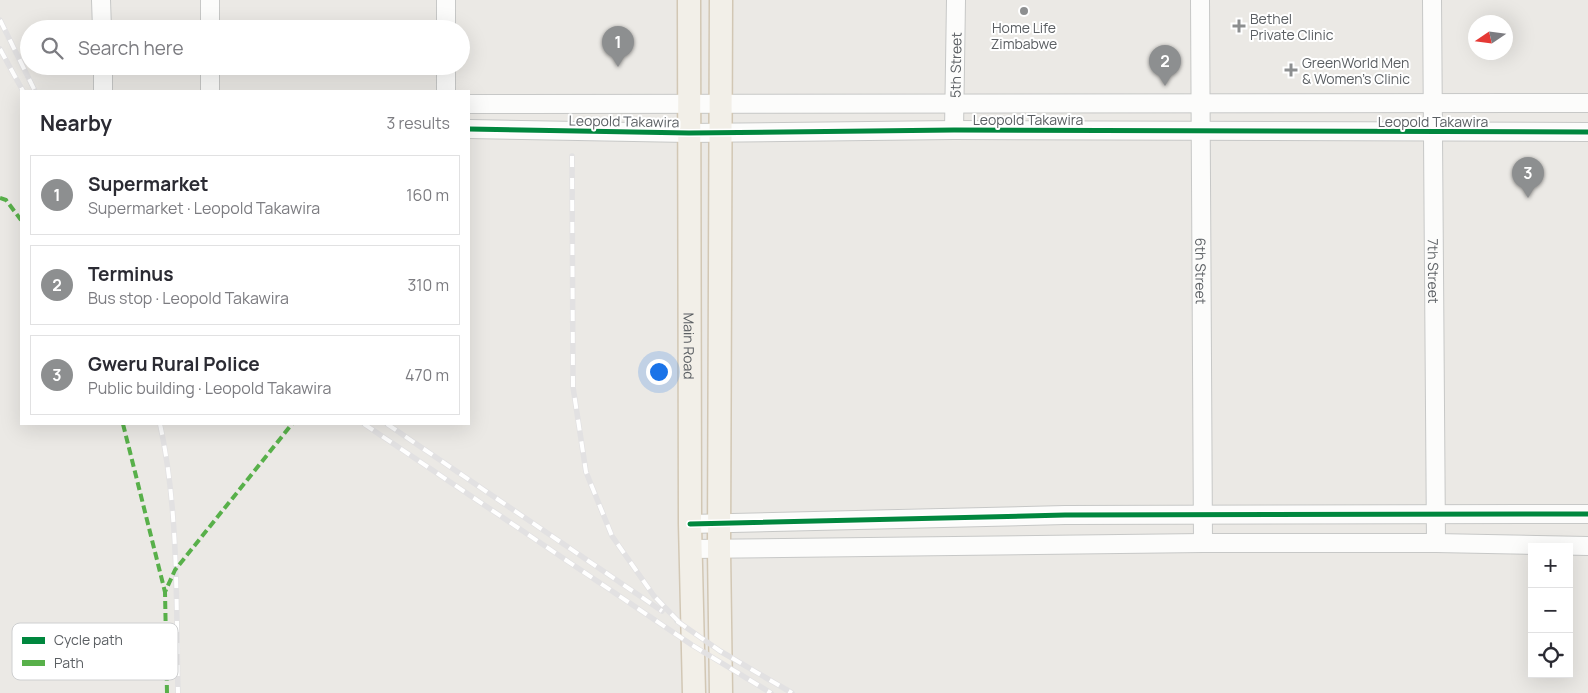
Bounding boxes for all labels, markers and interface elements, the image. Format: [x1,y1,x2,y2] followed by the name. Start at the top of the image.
[1018,5,1030,17] marker: Home Life Zimbabwe
[1250,9,1334,44] place label: Bethel Private Clinic
[1468,15,1513,60] north arrow
[991,18,1057,53] place label: Home Life Zimbabwe
[1232,19,1246,33] marker: Bethel Private Clinic
[20,20,470,75] search box
[602,26,634,67] pin: 1
[945,31,965,98] street label: 5th Street
[38,34,66,62] icon: search
[78,35,184,61] text: Search here
[1149,45,1181,86] pin: 2
[1302,53,1410,88] place label: GreenWorld Men & Women’s Clinic
[1284,63,1298,77] marker: GreenWorld Men & Women’s Clinic
[40,109,112,137] text: Nearby
[973,110,1083,129] street label: Leopold Takawira
[568,111,680,131] street label: Leopold Takawira
[387,112,450,134] text: 3 results
[1378,112,1488,131] street label: Leopold Takawira
[1512,157,1544,198] pin: 3
[88,171,208,197] text: Supermarket
[53,184,61,206] text: 1
[406,184,449,206] text: 160 m
[88,197,320,219] text: Supermarket · Leopold Takawira
[1192,238,1211,305] street label: 6th Street
[1424,238,1444,304] street label: 7th Street
[88,261,174,287] text: Terminus
[52,274,62,296] text: 2
[407,274,449,296] text: 310 m
[88,287,289,309] text: Bus stop · Leopold Takawira
[680,312,699,380] street label: Main Road
[88,351,260,377] text: Gweru Rural Police
[646,359,672,385] your location
[52,364,62,386] text: 3
[405,364,449,386] text: 470 m
[88,377,331,399] text: Public building · Leopold Takawira
[1528,543,1573,678] map controls
[1528,543,1573,588] button: +
[1528,588,1573,633] button: −
[12,623,178,680] legend
[54,630,123,649] text: Cycle path
[1528,633,1573,678] button: locate
[54,653,84,672] text: Path

